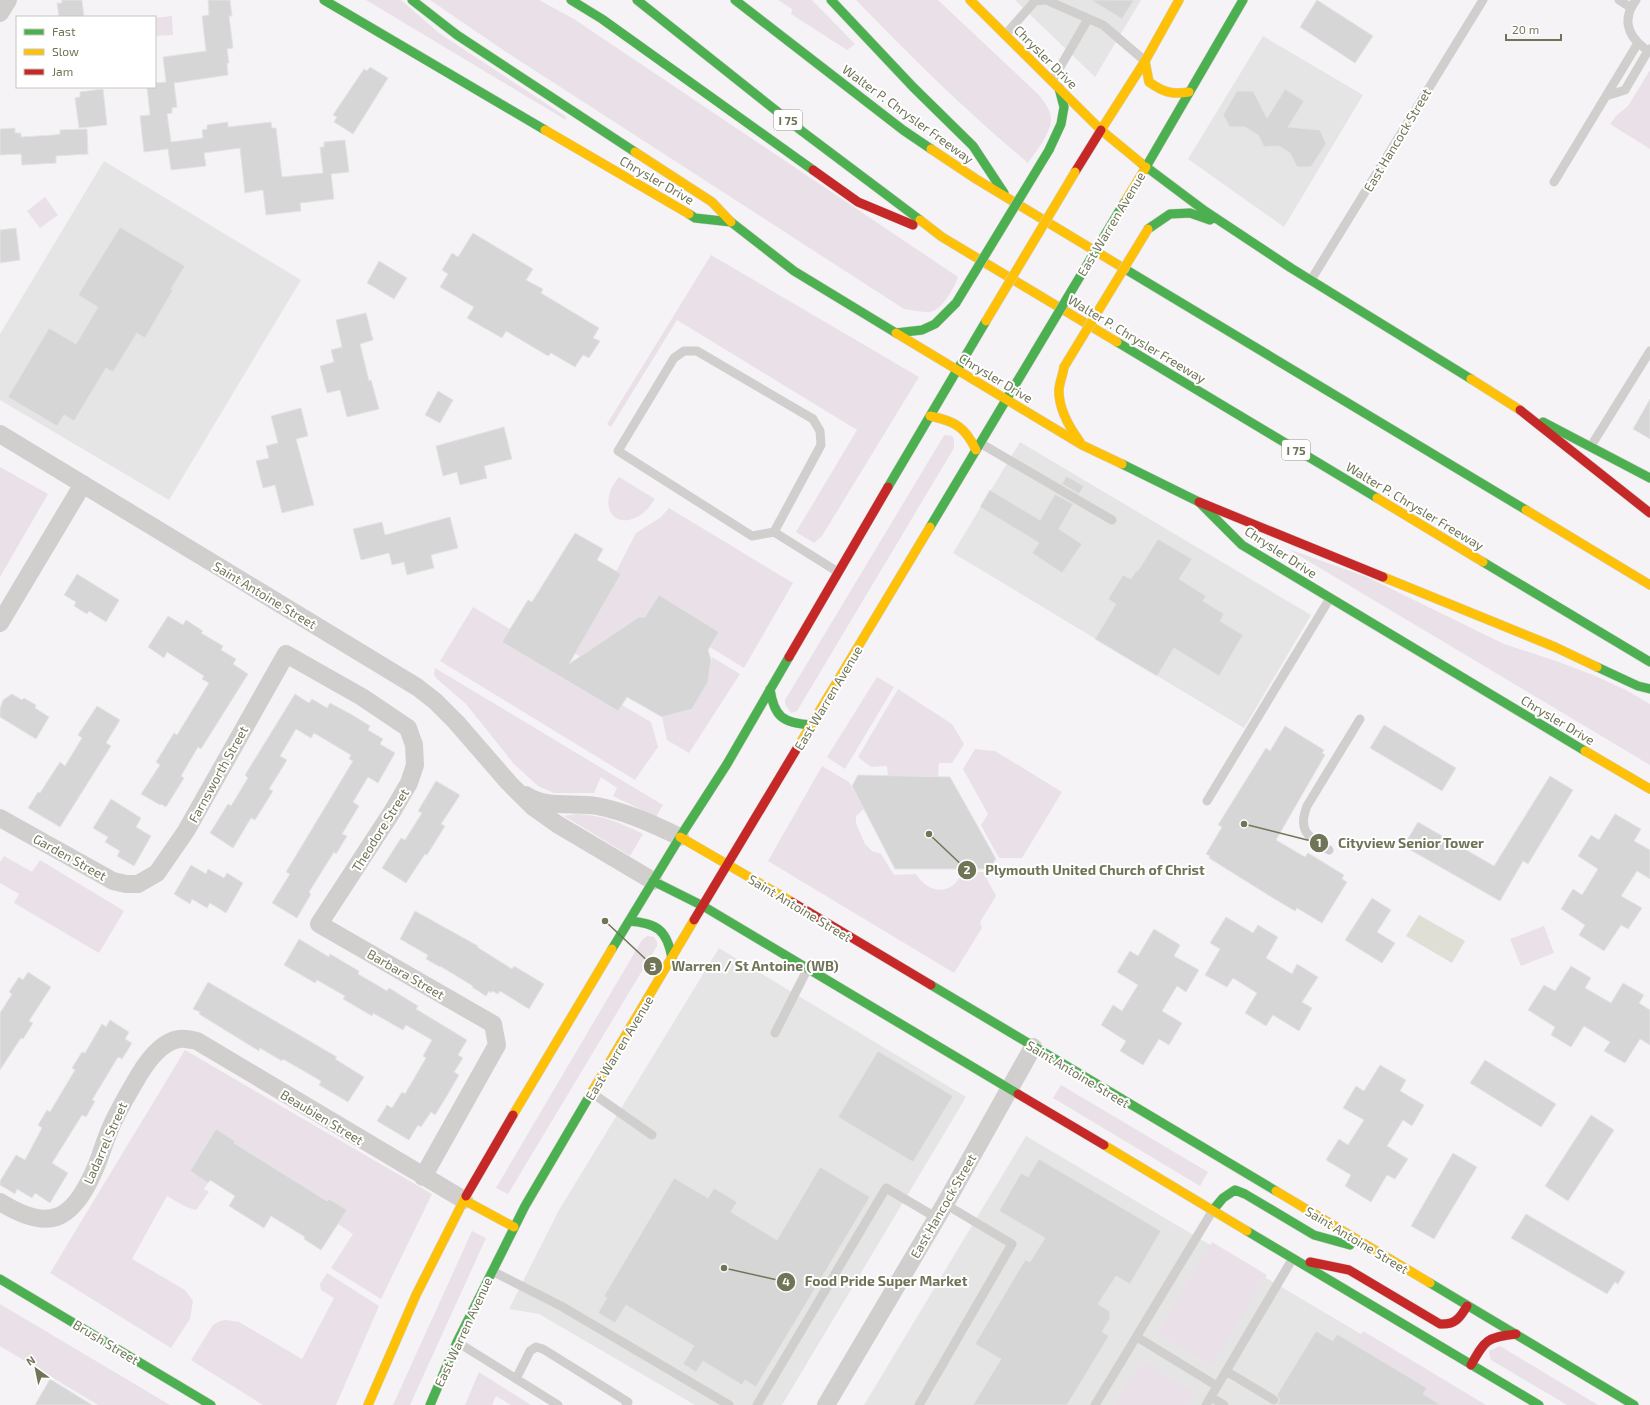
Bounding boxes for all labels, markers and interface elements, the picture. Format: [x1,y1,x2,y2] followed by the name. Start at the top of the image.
[16,16,156,88] legend
[1506,16,1561,42] scale bar
[1011,22,1081,92] street label: Chrysler Drive
[1512,22,1539,36] text: 20 m
[52,24,76,38] text: Fast
[52,44,79,58] text: Slow
[839,61,977,167] street label: Walter P. Chrysler Freeway
[52,64,73,78] text: Jam
[1360,85,1434,195] street label: East Hancock Street
[774,110,802,130] road number: I 75
[617,152,697,208] street label: Chrysler Drive
[1074,169,1148,279] street label: East Warren Avenue
[1065,291,1209,387] street label: Walter P. Chrysler Freeway
[956,350,1036,406] street label: Chrysler Drive
[1282,440,1310,460] road number: I 75
[1343,458,1487,554] street label: Walter P. Chrysler Freeway
[1242,523,1320,581] street label: Chrysler Drive
[211,558,320,632] street label: Saint Antoine Street
[791,643,865,753] street label: East Warren Avenue
[1518,692,1598,748] street label: Chrysler Drive
[185,723,251,825] street label: Farnsworth Street
[348,785,412,875] street label: Theodore Street
[31,830,110,884] street label: Garden Street
[1309,830,1492,856] callout: Cityview Senior Tower
[1338,834,1484,851] text: Cityview Senior Tower
[1316,835,1322,849] text: 1
[957,857,1213,883] callout: Plymouth United Church of Christ
[985,861,1205,878] text: Plymouth United Church of Christ
[964,862,971,876] text: 2
[746,871,855,945] street label: Saint Antoine Street
[365,945,447,1003] street label: Barbara Street
[643,953,847,979] callout: Warren / St Antoine (WB)
[671,957,839,974] text: Warren / St Antoine (WB)
[650,959,657,973] text: 3
[582,993,656,1103] street label: East Warren Avenue
[1024,1037,1133,1111] street label: Saint Antoine Street
[278,1086,366,1148] street label: Beaubien Street
[80,1099,130,1187] street label: Ladarrel Street
[907,1151,979,1261] street label: East Hancock Street
[1303,1203,1412,1277] street label: Saint Antoine Street
[776,1269,975,1295] callout: Food Pride Super Market
[805,1272,968,1289] text: Food Pride Super Market
[782,1274,790,1288] text: 4
[431,1275,495,1389] street label: East Warren Avenue
[70,1316,142,1368] street label: Brush Street
[16,1349,56,1389] north arrow
[23,1353,37,1368] text: N

